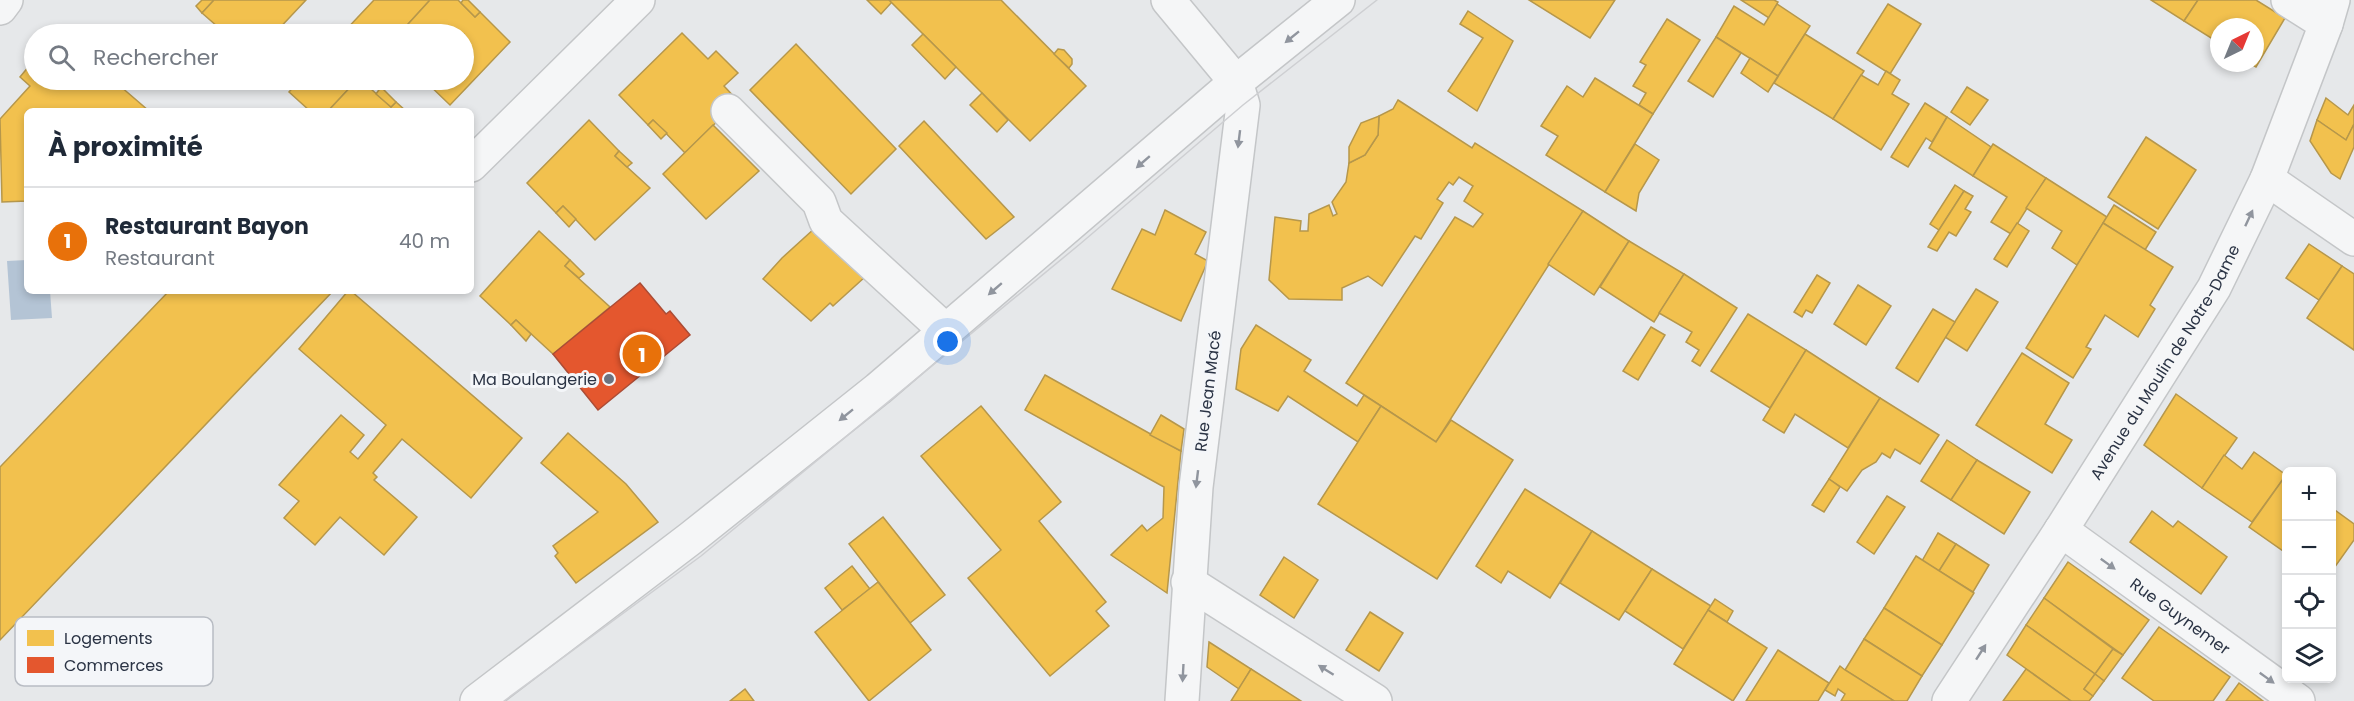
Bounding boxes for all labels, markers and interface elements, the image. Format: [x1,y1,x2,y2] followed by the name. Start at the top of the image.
[2210,18,2264,72] north arrow
[24,24,474,90] search box
[1285,30,1300,43] one-way arrow
[45,41,78,74] icon: search
[93,42,219,73] text: Rechercher
[48,129,203,165] text: À proximité
[1234,130,1244,149] one-way arrow
[1136,155,1151,168] one-way arrow
[2244,210,2253,227] one-way arrow
[105,211,309,242] text: Restaurant Bayon
[64,227,71,255] text: 1
[399,227,450,255] text: 40 m
[2084,240,2245,484] street label: Avenue du Moulin de Notre-Dame
[105,244,215,272] text: Restaurant
[988,282,1003,295] one-way arrow
[933,327,962,356] your location
[1189,329,1227,453] street label: Rue Jean Macé
[622,332,662,376] pin: 1
[472,368,597,391] place label: Ma Boulangerie
[602,372,616,386] marker: Ma Boulangerie
[838,408,854,421] one-way arrow
[2282,467,2336,683] map controls
[2282,467,2336,521] button: +
[1192,469,1202,488] one-way arrow
[2282,521,2336,575] button: −
[2100,558,2116,570] one-way arrow
[2125,572,2235,660] street label: Rue Guynemer
[2282,575,2336,629] button: locate
[15,617,213,686] legend
[64,627,153,650] text: Logements
[2282,629,2336,683] button: layers
[1976,644,1987,660] one-way arrow
[64,654,163,677] text: Commerces
[1178,664,1188,683] one-way arrow
[1318,664,1334,675] one-way arrow
[2258,672,2274,684] one-way arrow

